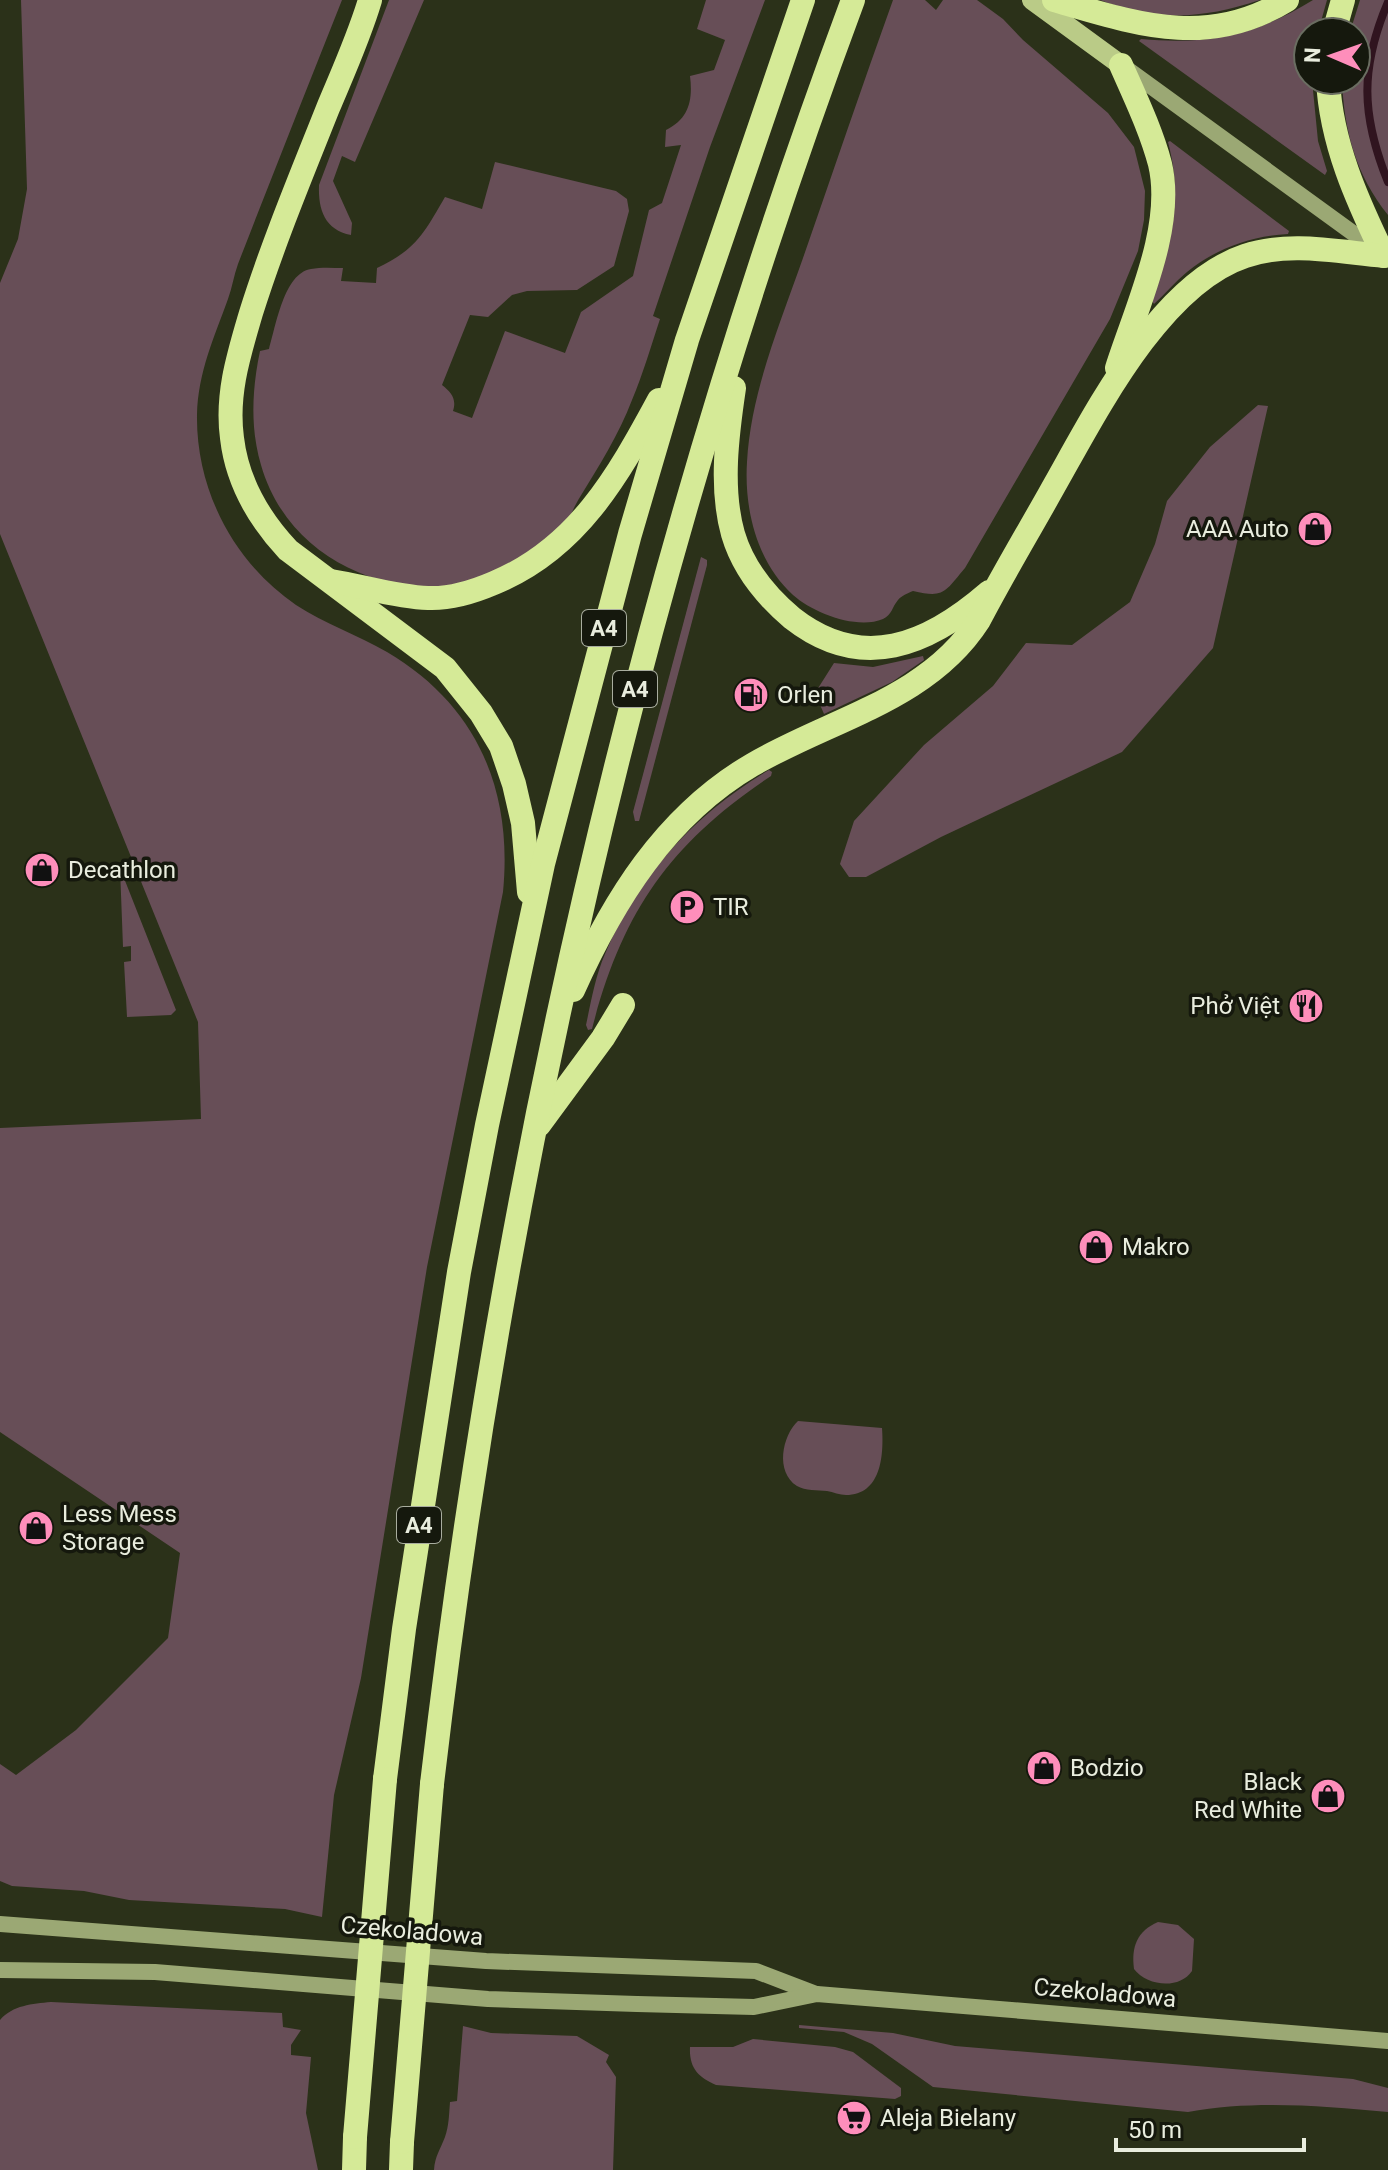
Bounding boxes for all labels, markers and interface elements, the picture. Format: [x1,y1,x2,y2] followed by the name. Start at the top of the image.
[1292,16,1372,96] north arrow
[1300,47,1325,64] text: N
[1296,510,1334,548] shop icon: AAA Auto
[1186,515,1289,543] place label: AAA Auto
[582,610,626,646] road number: А4
[613,671,657,707] road number: A4
[732,676,770,714] fuel station icon: Orlen
[777,681,833,709] place label: Orlen
[23,851,61,889] shop icon: Decathlon
[68,856,176,884] place label: Decathlon
[668,888,706,926] parking icon: TIR
[713,893,749,921] place label: TIR
[1287,987,1325,1025] restaurant icon: Phở Việt
[1190,992,1280,1020] place label: Phở Việt
[1077,1228,1115,1266] shop icon: Makro
[1122,1233,1190,1261] place label: Makro
[62,1500,177,1556] place label: Less Mess Storage
[397,1507,441,1543] road number: A4
[17,1509,55,1547] shop icon: Less Mess Storage
[1025,1749,1063,1787] shop icon: Bodzio
[1070,1754,1144,1782] place label: Bodzio
[1194,1768,1303,1824] place label: Black Red White
[1309,1777,1347,1815] shop icon: Black Red White
[339,1911,485,1951] street label: Czekoladowa
[1032,1973,1178,2013] street label: Czekoladowa
[835,2099,873,2137] supermarket icon: Aleja Bielany
[1116,2102,1304,2152] scale bar
[880,2104,1017,2132] place label: Aleja Bielany
[1128,2116,1182,2144] text: 50 m

